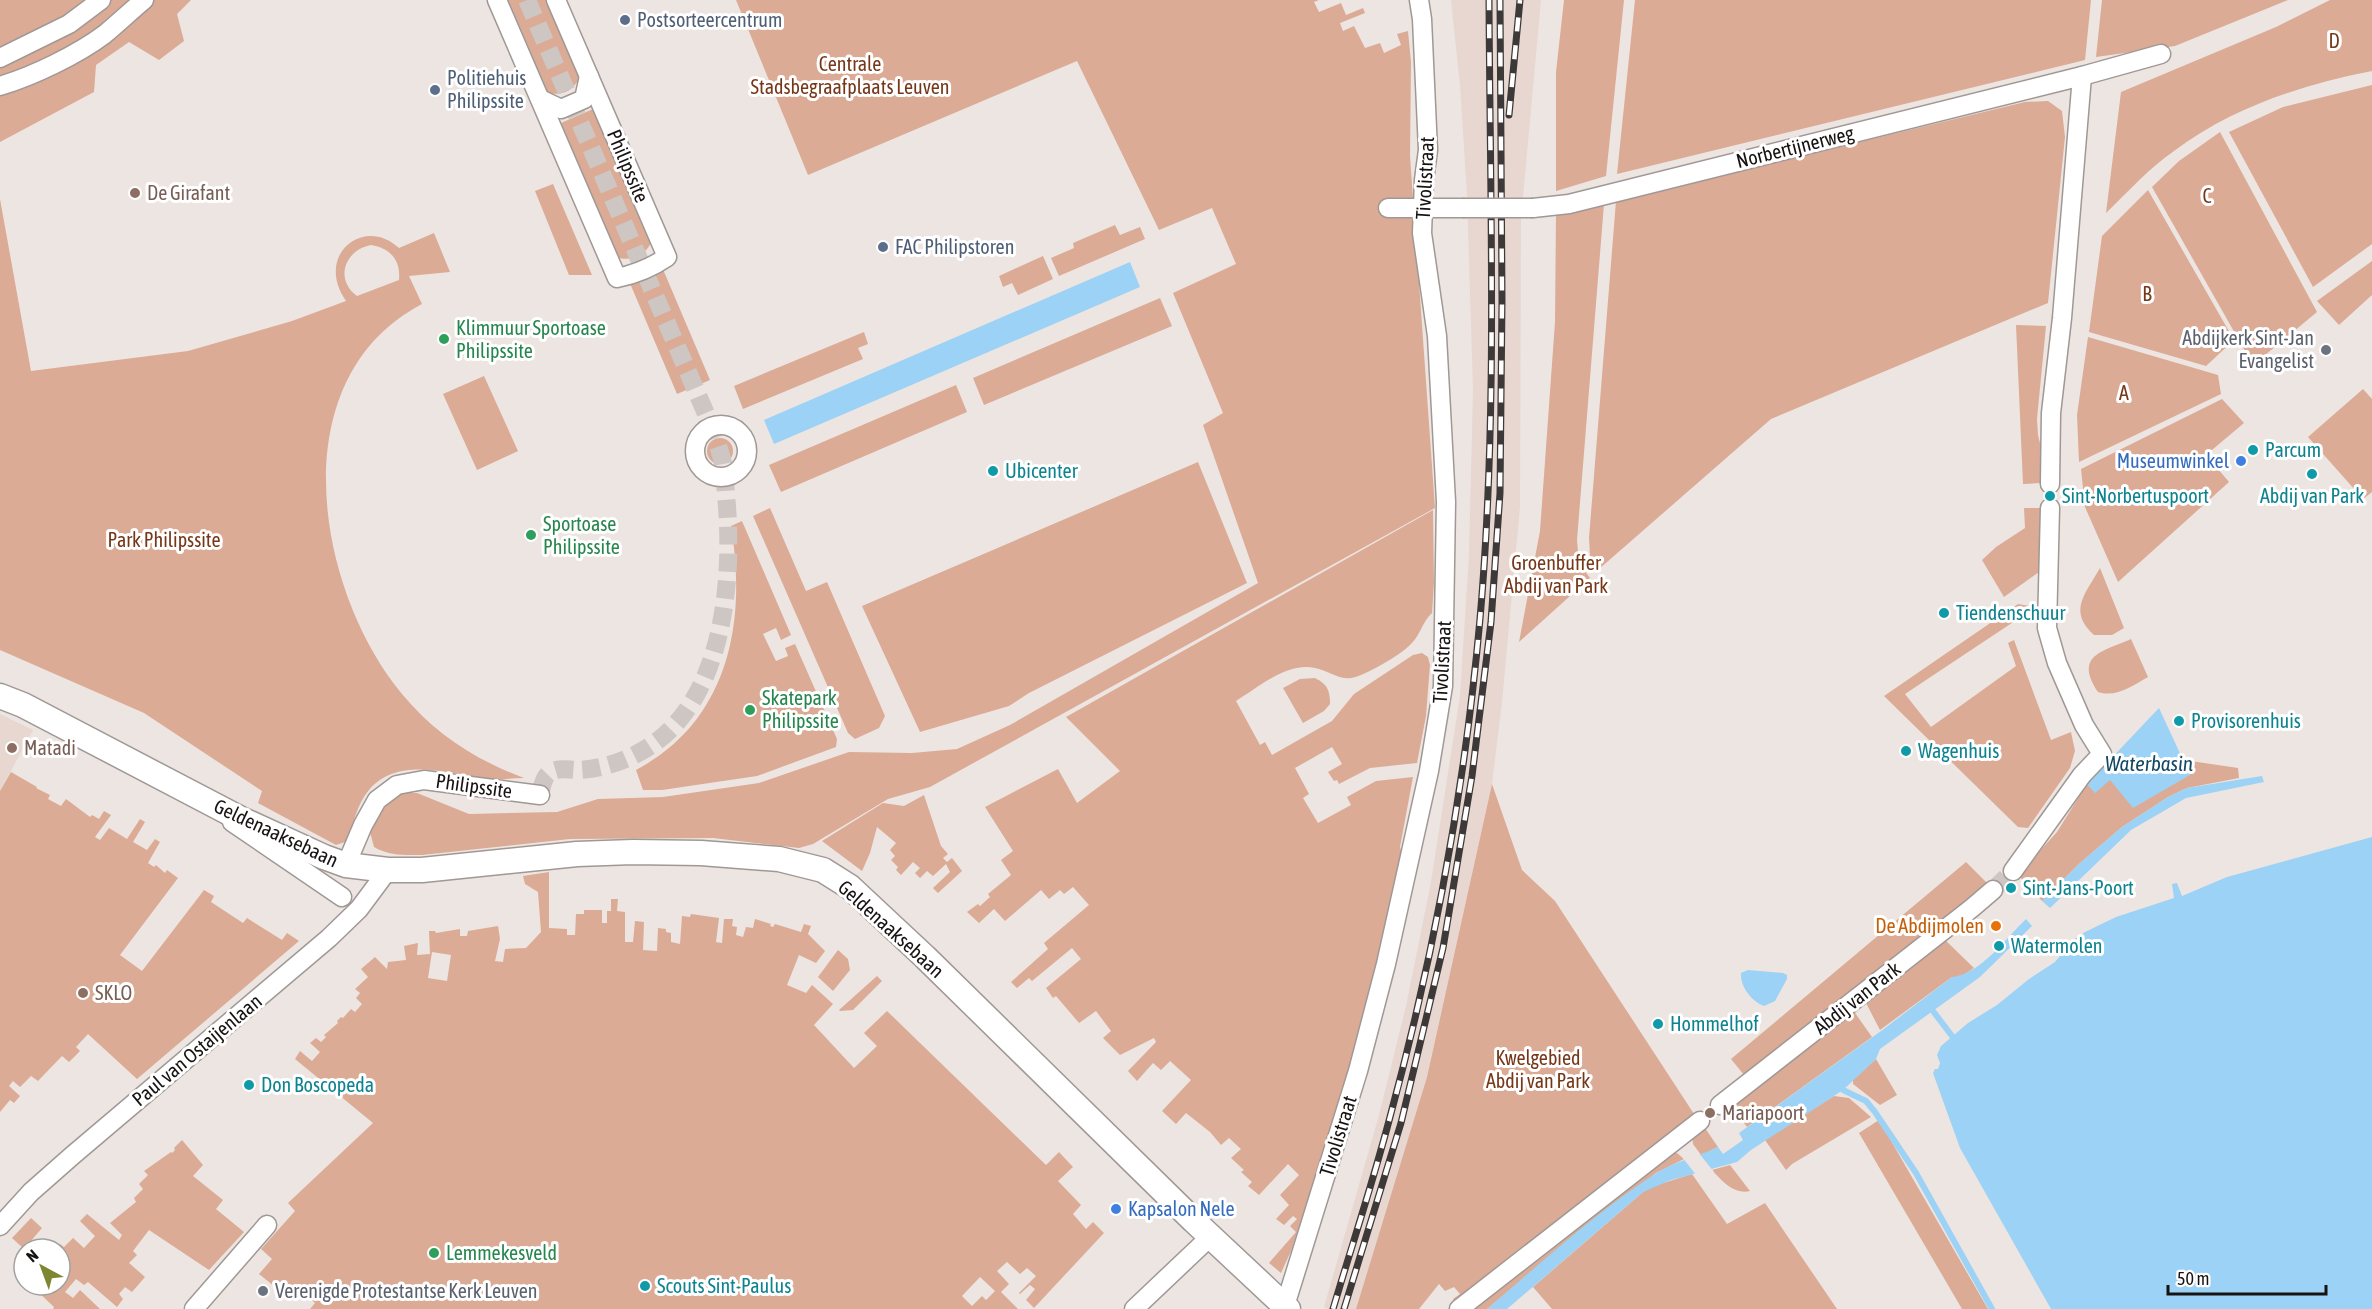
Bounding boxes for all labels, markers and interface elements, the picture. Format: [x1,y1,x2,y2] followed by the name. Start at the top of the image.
[637,8,782,31] place label: Postsorteercentrum
[618,13,632,27] marker: Postsorteercentrum
[2328,29,2340,52] park label: D
[750,52,950,98] park label: Centrale Stadsbegraafplaats Leuven
[447,66,526,112] place label: Politiehuis Philipssite
[428,83,442,97] marker: Politiehuis Philipssite
[1734,121,1856,172] street label: Norbertijnerweg
[603,126,654,206] street label: Philipssite
[1411,136,1438,220] street label: Tivolistraat
[147,181,231,204] place label: De Girafant
[2203,184,2212,207] park label: C
[128,186,142,200] marker: De Girafant
[895,235,1014,258] place label: FAC Philipstoren
[876,240,890,254] marker: FAC Philipstoren
[2142,282,2152,305] park label: B
[456,316,606,362] place label: Klimmuur Sportoase Philipssite
[2182,326,2314,372] place label: Abdijkerk Sint-Jan Evangelist
[437,332,451,346] marker: Klimmuur Sportoase Philipssite
[2319,343,2333,357] marker: Abdijkerk Sint-Jan Evangelist
[2119,381,2129,404] park label: A
[2265,438,2321,461] place label: Parcum
[2246,443,2260,457] marker: Parcum
[2117,449,2230,472] place label: Museumwinkel
[2234,454,2248,468] marker: Museumwinkel
[1005,459,1079,482] place label: Ubicenter
[986,464,1000,478] marker: Ubicenter
[2305,467,2319,481] marker: Abdij van Park
[2062,484,2209,507] place label: Sint-Norbertuspoort
[2260,484,2364,507] place label: Abdij van Park
[2043,489,2057,503] marker: Sint-Norbertuspoort
[543,512,620,558] place label: Sportoase Philipssite
[108,528,220,551] park label: Park Philipssite
[524,528,538,542] marker: Sportoase Philipssite
[1504,551,1608,597] park label: Groenbuffer Abdij van Park
[1956,601,2067,624] place label: Tiendenschuur
[1937,606,1951,620] marker: Tiendenschuur
[1428,620,1455,704] street label: Tivolistraat
[762,686,839,732] place label: Skatepark Philipssite
[743,703,757,717] marker: Skatepark Philipssite
[2191,709,2301,732] place label: Provisorenhuis
[2172,714,2186,728] marker: Provisorenhuis
[24,736,76,759] place label: Matadi
[1918,739,1999,762] place label: Wagenhuis
[5,741,19,755] marker: Matadi
[1899,744,1913,758] marker: Wagenhuis
[2105,751,2193,775] water label: Waterbasin
[434,769,514,802] street label: Philipssite
[210,794,342,871] street label: Geldenaaksebaan
[834,875,949,982] street label: Geldenaaksebaan
[2023,876,2134,899] place label: Sint-Jans-Poort
[2004,881,2018,895] marker: Sint-Jans-Poort
[1875,914,1984,937] place label: De Abdijmolen
[1989,919,2003,933] marker: De Abdijmolen
[2011,934,2102,957] place label: Watermolen
[1992,939,2006,953] marker: Watermolen
[1809,956,1905,1039] street label: Abdij van Park
[95,981,132,1004] place label: SKLO
[76,986,90,1000] marker: SKLO
[127,989,266,1110] street label: Paul van Ostaijenlaan
[1670,1012,1759,1035] place label: Hommelhof
[1651,1017,1665,1031] marker: Hommelhof
[1486,1046,1590,1092] park label: Kwelgebied Abdij van Park
[261,1073,374,1096] place label: Don Boscopeda
[242,1078,256,1092] marker: Don Boscopeda
[1314,1093,1361,1179] street label: Tivolistraat
[1722,1101,1804,1124] place label: Mariapoort
[1703,1106,1717,1120] marker: Mariapoort
[1128,1197,1235,1220] place label: Kapsalon Nele
[1109,1202,1123,1216] marker: Kapsalon Nele
[12,1237,72,1297] north arrow
[446,1241,557,1264] place label: Lemmekesveld
[23,1246,42,1266] text: N
[427,1246,441,1260] marker: Lemmekesveld
[2168,1258,2326,1296] scale bar
[2177,1268,2209,1289] text: 50 m
[657,1274,791,1297] place label: Scouts Sint-Paulus
[275,1279,537,1302] place label: Verenigde Protestantse Kerk Leuven
[638,1279,652,1293] marker: Scouts Sint-Paulus
[256,1284,270,1298] marker: Verenigde Protestantse Kerk Leuven

